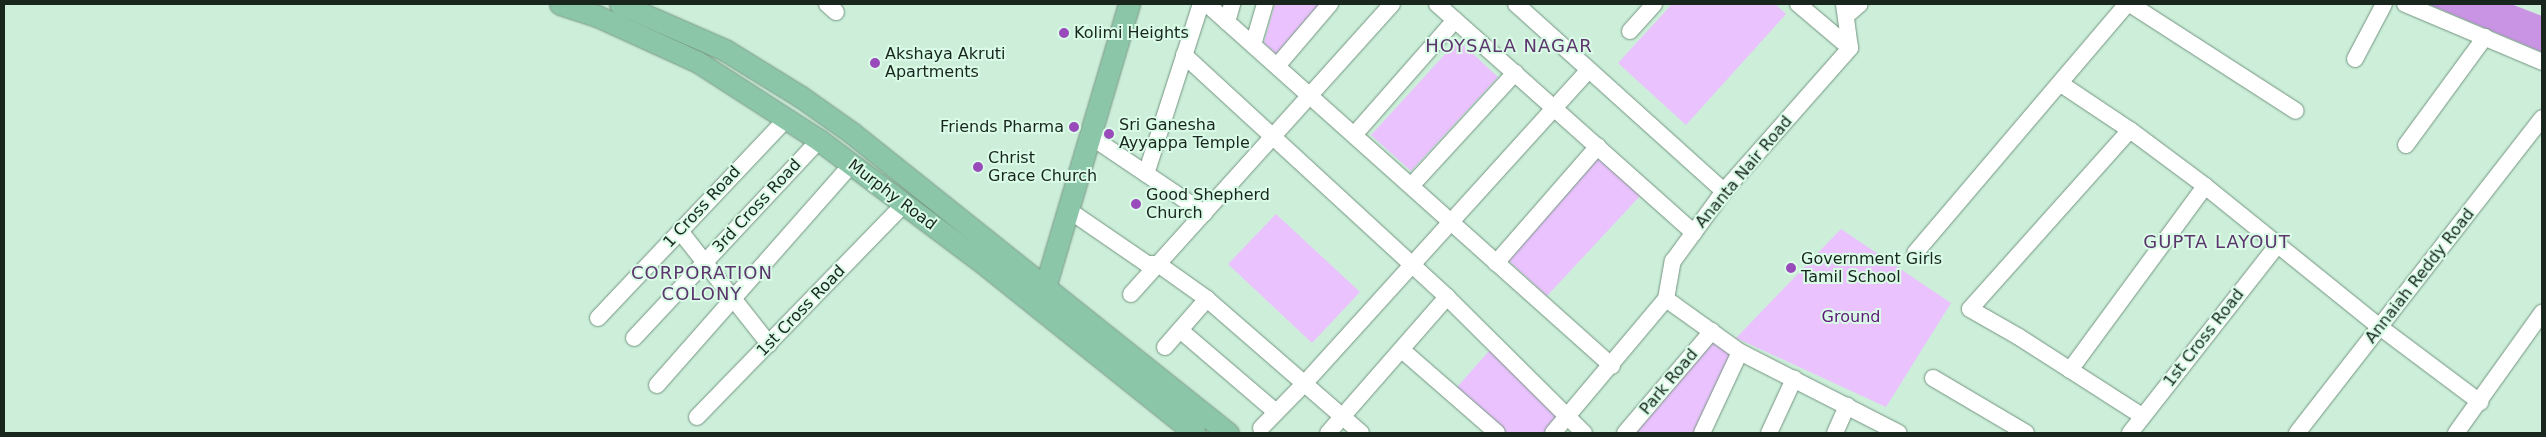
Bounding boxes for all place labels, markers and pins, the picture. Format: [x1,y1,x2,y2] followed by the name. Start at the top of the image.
[1074,23,1189,43] place label: Kolimi Heights
[1058,27,1070,39] marker: Kolimi Heights
[885,44,1006,82] place label: Akshaya Akruti Apartments
[869,57,881,69] marker: Akshaya Akruti Apartments
[1119,115,1250,153] place label: Sri Ganesha Ayyappa Temple
[940,117,1064,137] place label: Friends Pharma
[1068,121,1080,133] marker: Friends Pharma
[1103,128,1115,140] marker: Sri Ganesha Ayyappa Temple
[988,148,1097,186] place label: Christ Grace Church
[972,161,984,173] marker: Christ Grace Church
[1146,185,1270,223] place label: Good Shepherd Church
[1130,198,1142,210] marker: Good Shepherd Church
[1801,249,1942,287] place label: Government Girls Tamil School
[1785,262,1797,274] marker: Government Girls Tamil School

